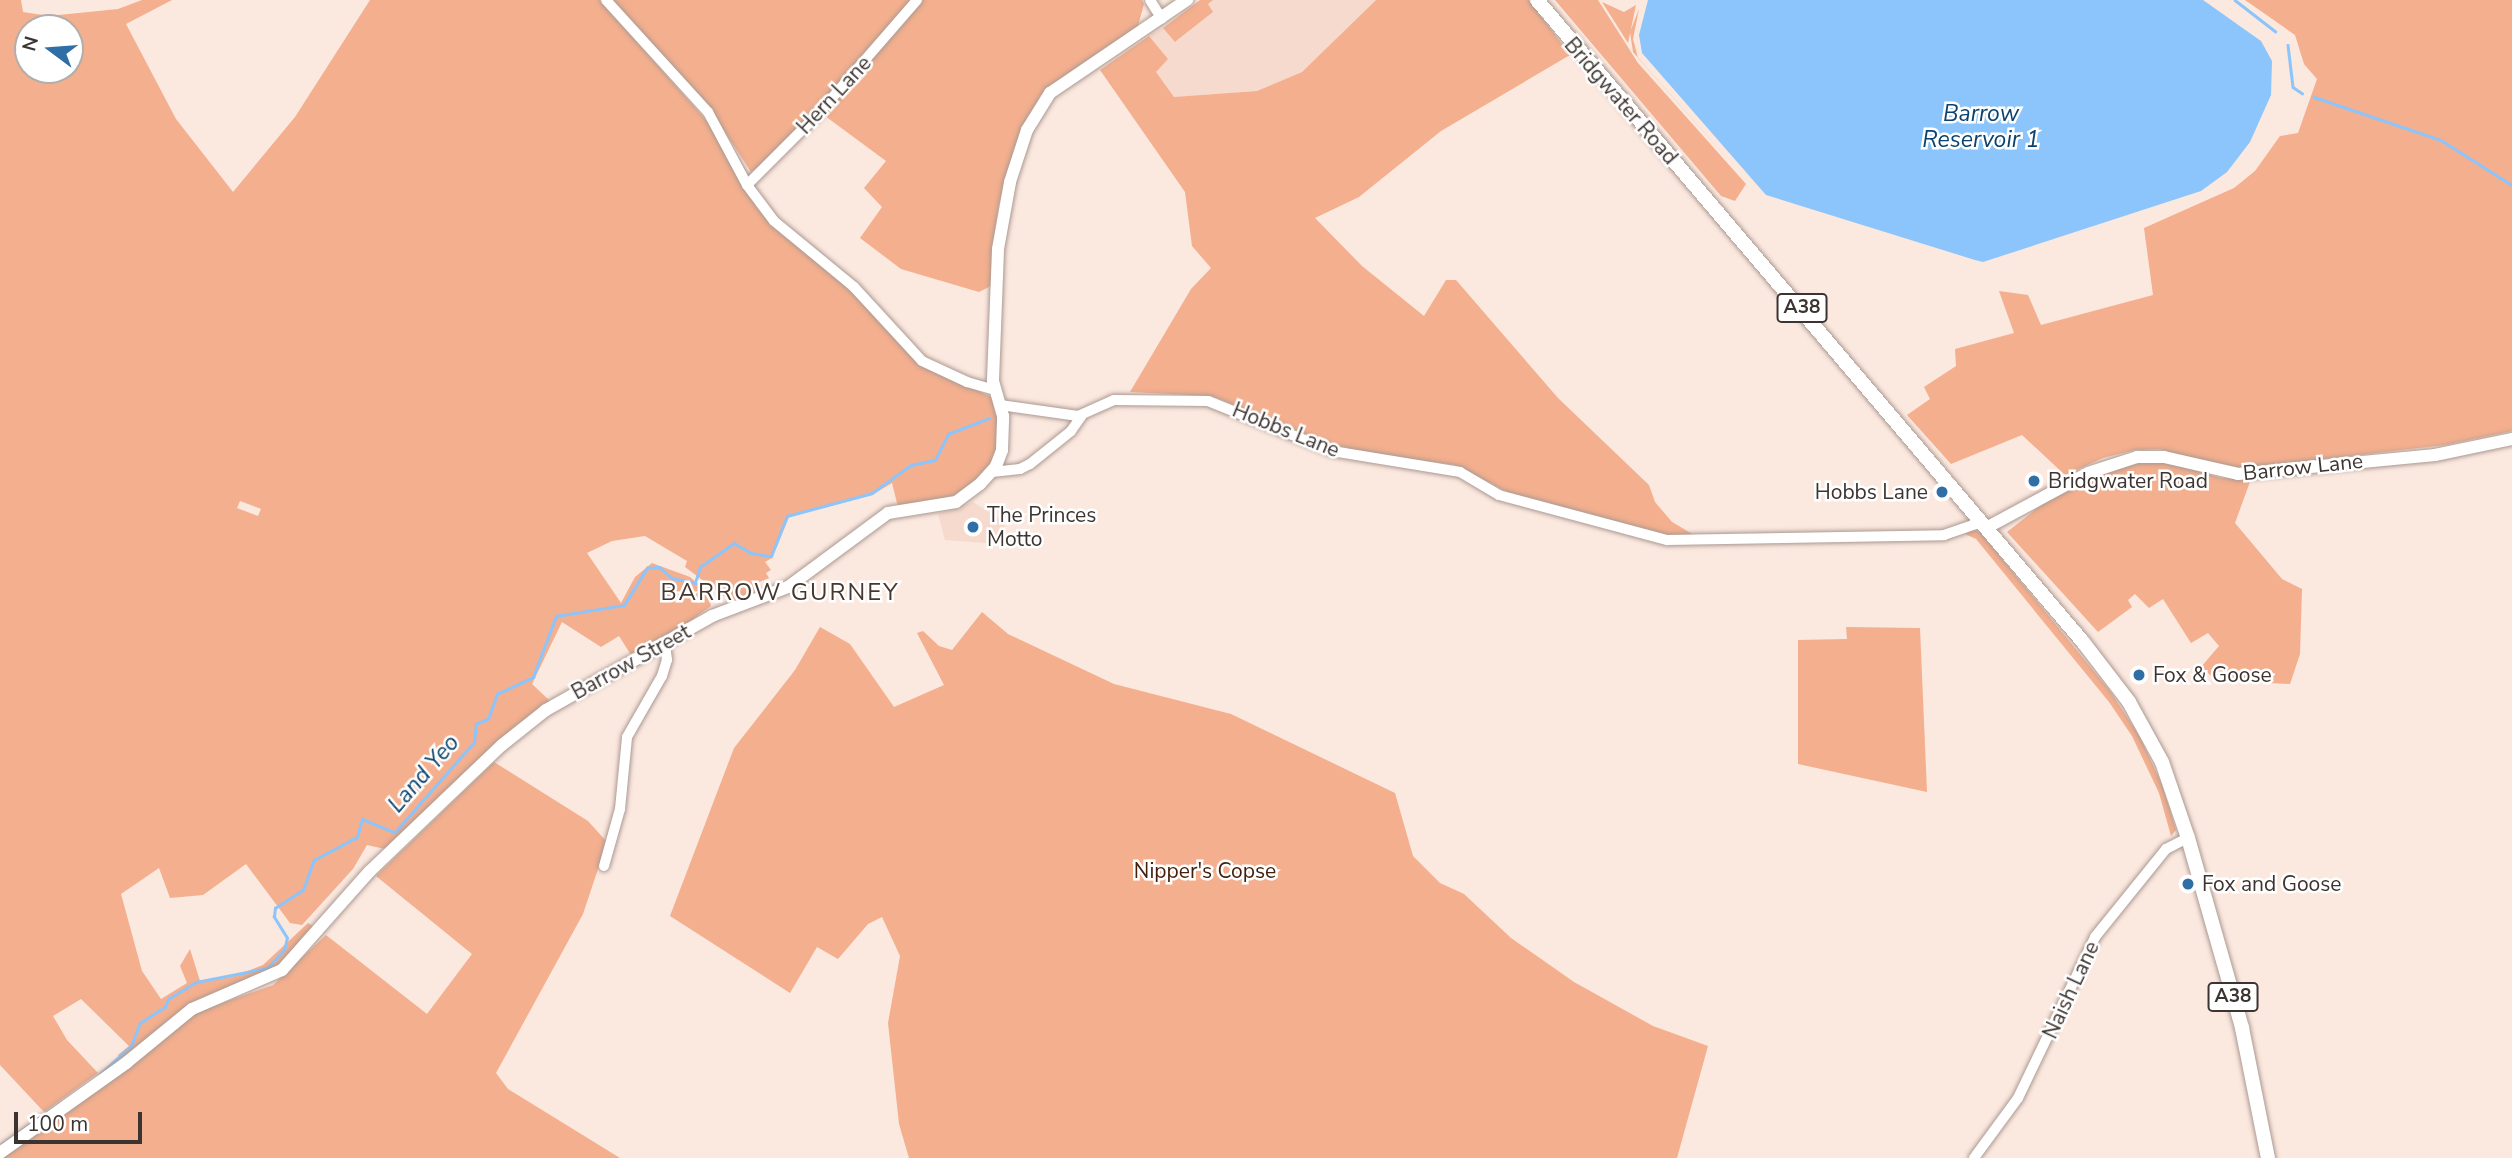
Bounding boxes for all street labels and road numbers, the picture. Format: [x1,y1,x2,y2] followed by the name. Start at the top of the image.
[1559,32,1683,170] street label: Bridgwater Road
[791,51,877,139] street label: Hern Lane
[1776,292,1828,324] road number: A38
[1229,397,1343,463] street label: Hobbs Lane
[2242,448,2364,486] street label: Barrow Lane
[567,619,695,705] street label: Barrow Street
[2037,937,2105,1043] street label: Naish Lane
[2207,981,2259,1012] road number: A38

